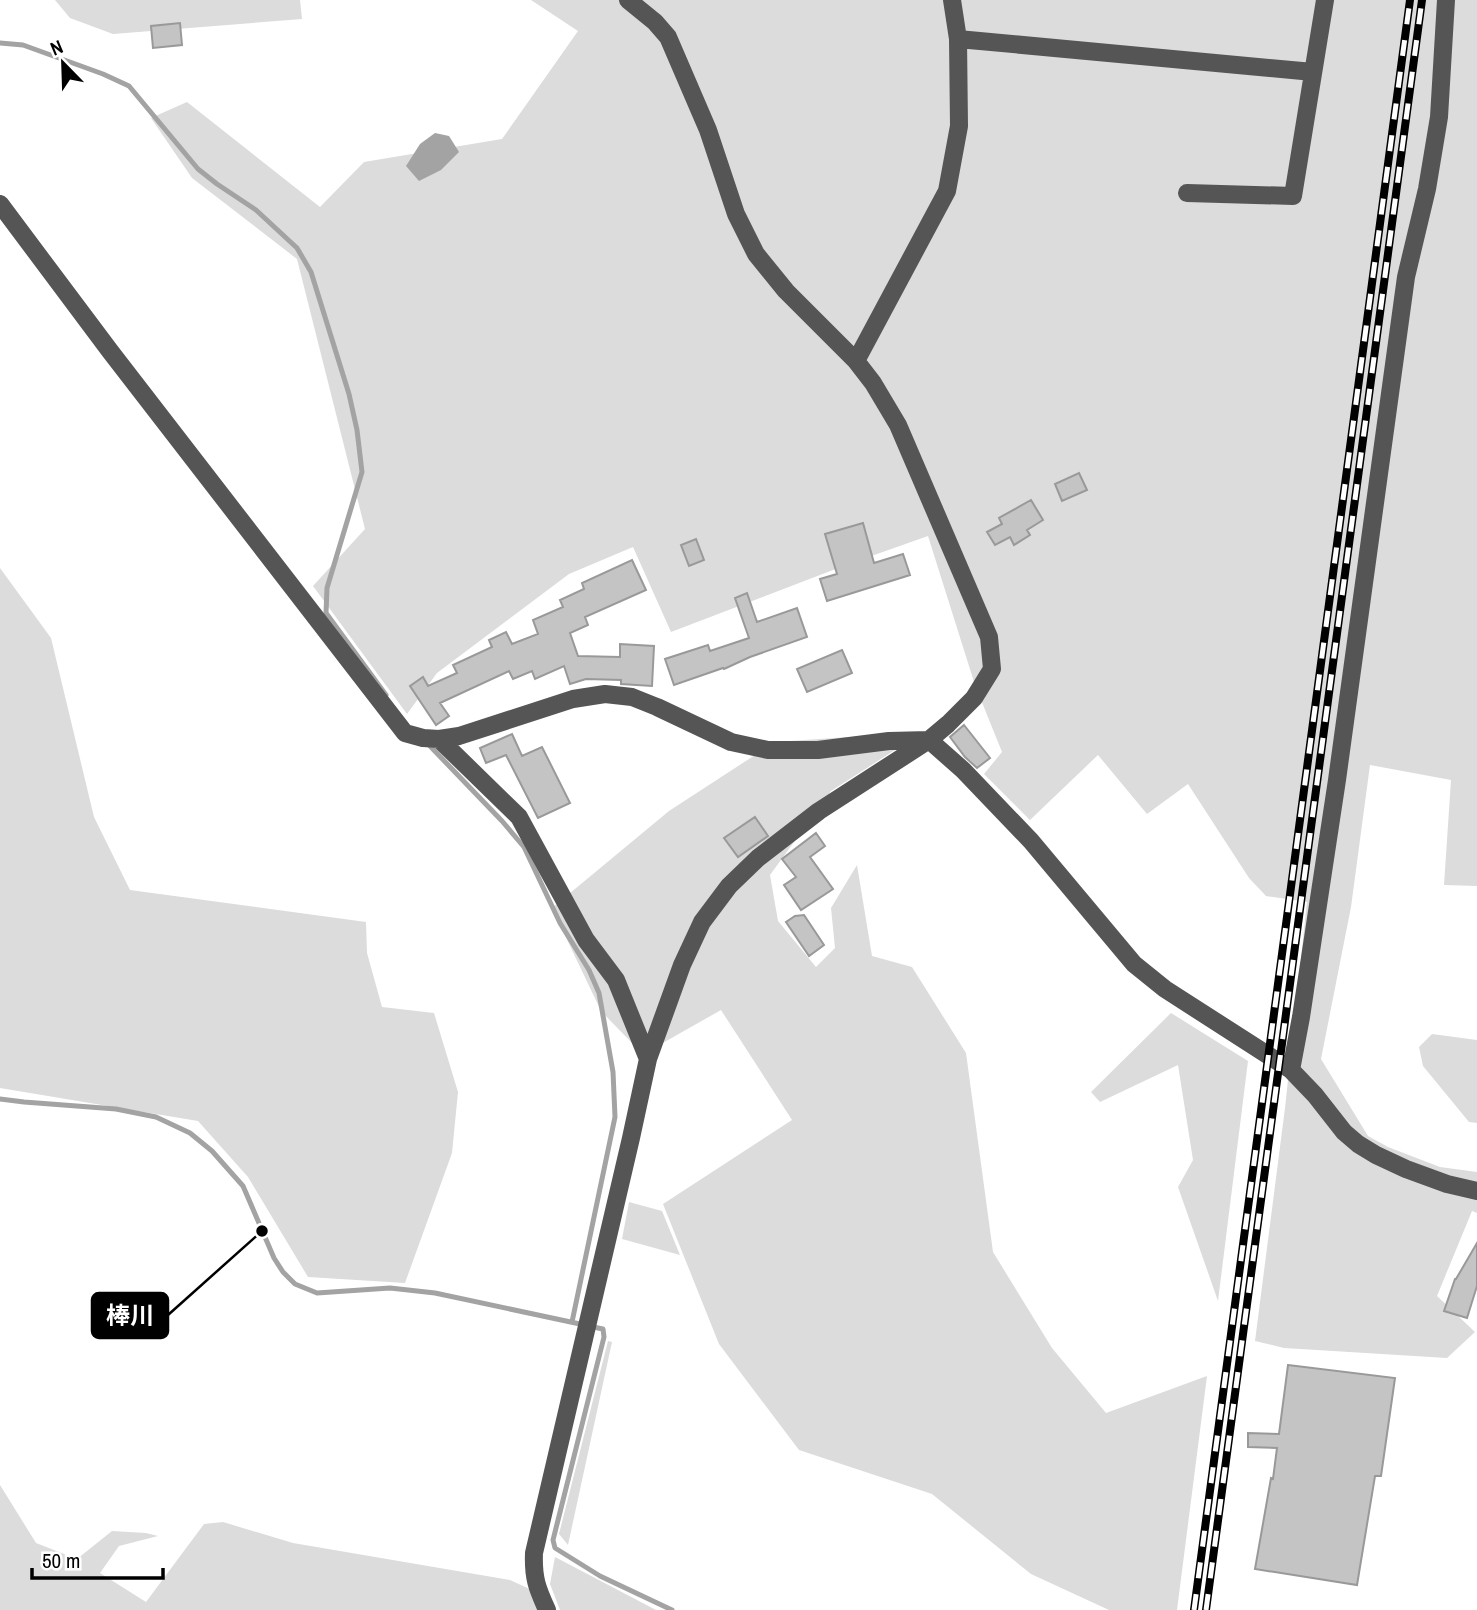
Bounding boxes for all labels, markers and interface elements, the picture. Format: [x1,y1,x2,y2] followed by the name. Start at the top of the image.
[28,28,98,98] north arrow
[46,33,67,62] text: N
[92,1293,168,1338] callout: 棒川
[106,1299,154,1331] text: 棒川
[32,1536,163,1580] scale bar
[42,1546,80,1575] text: 50 m

